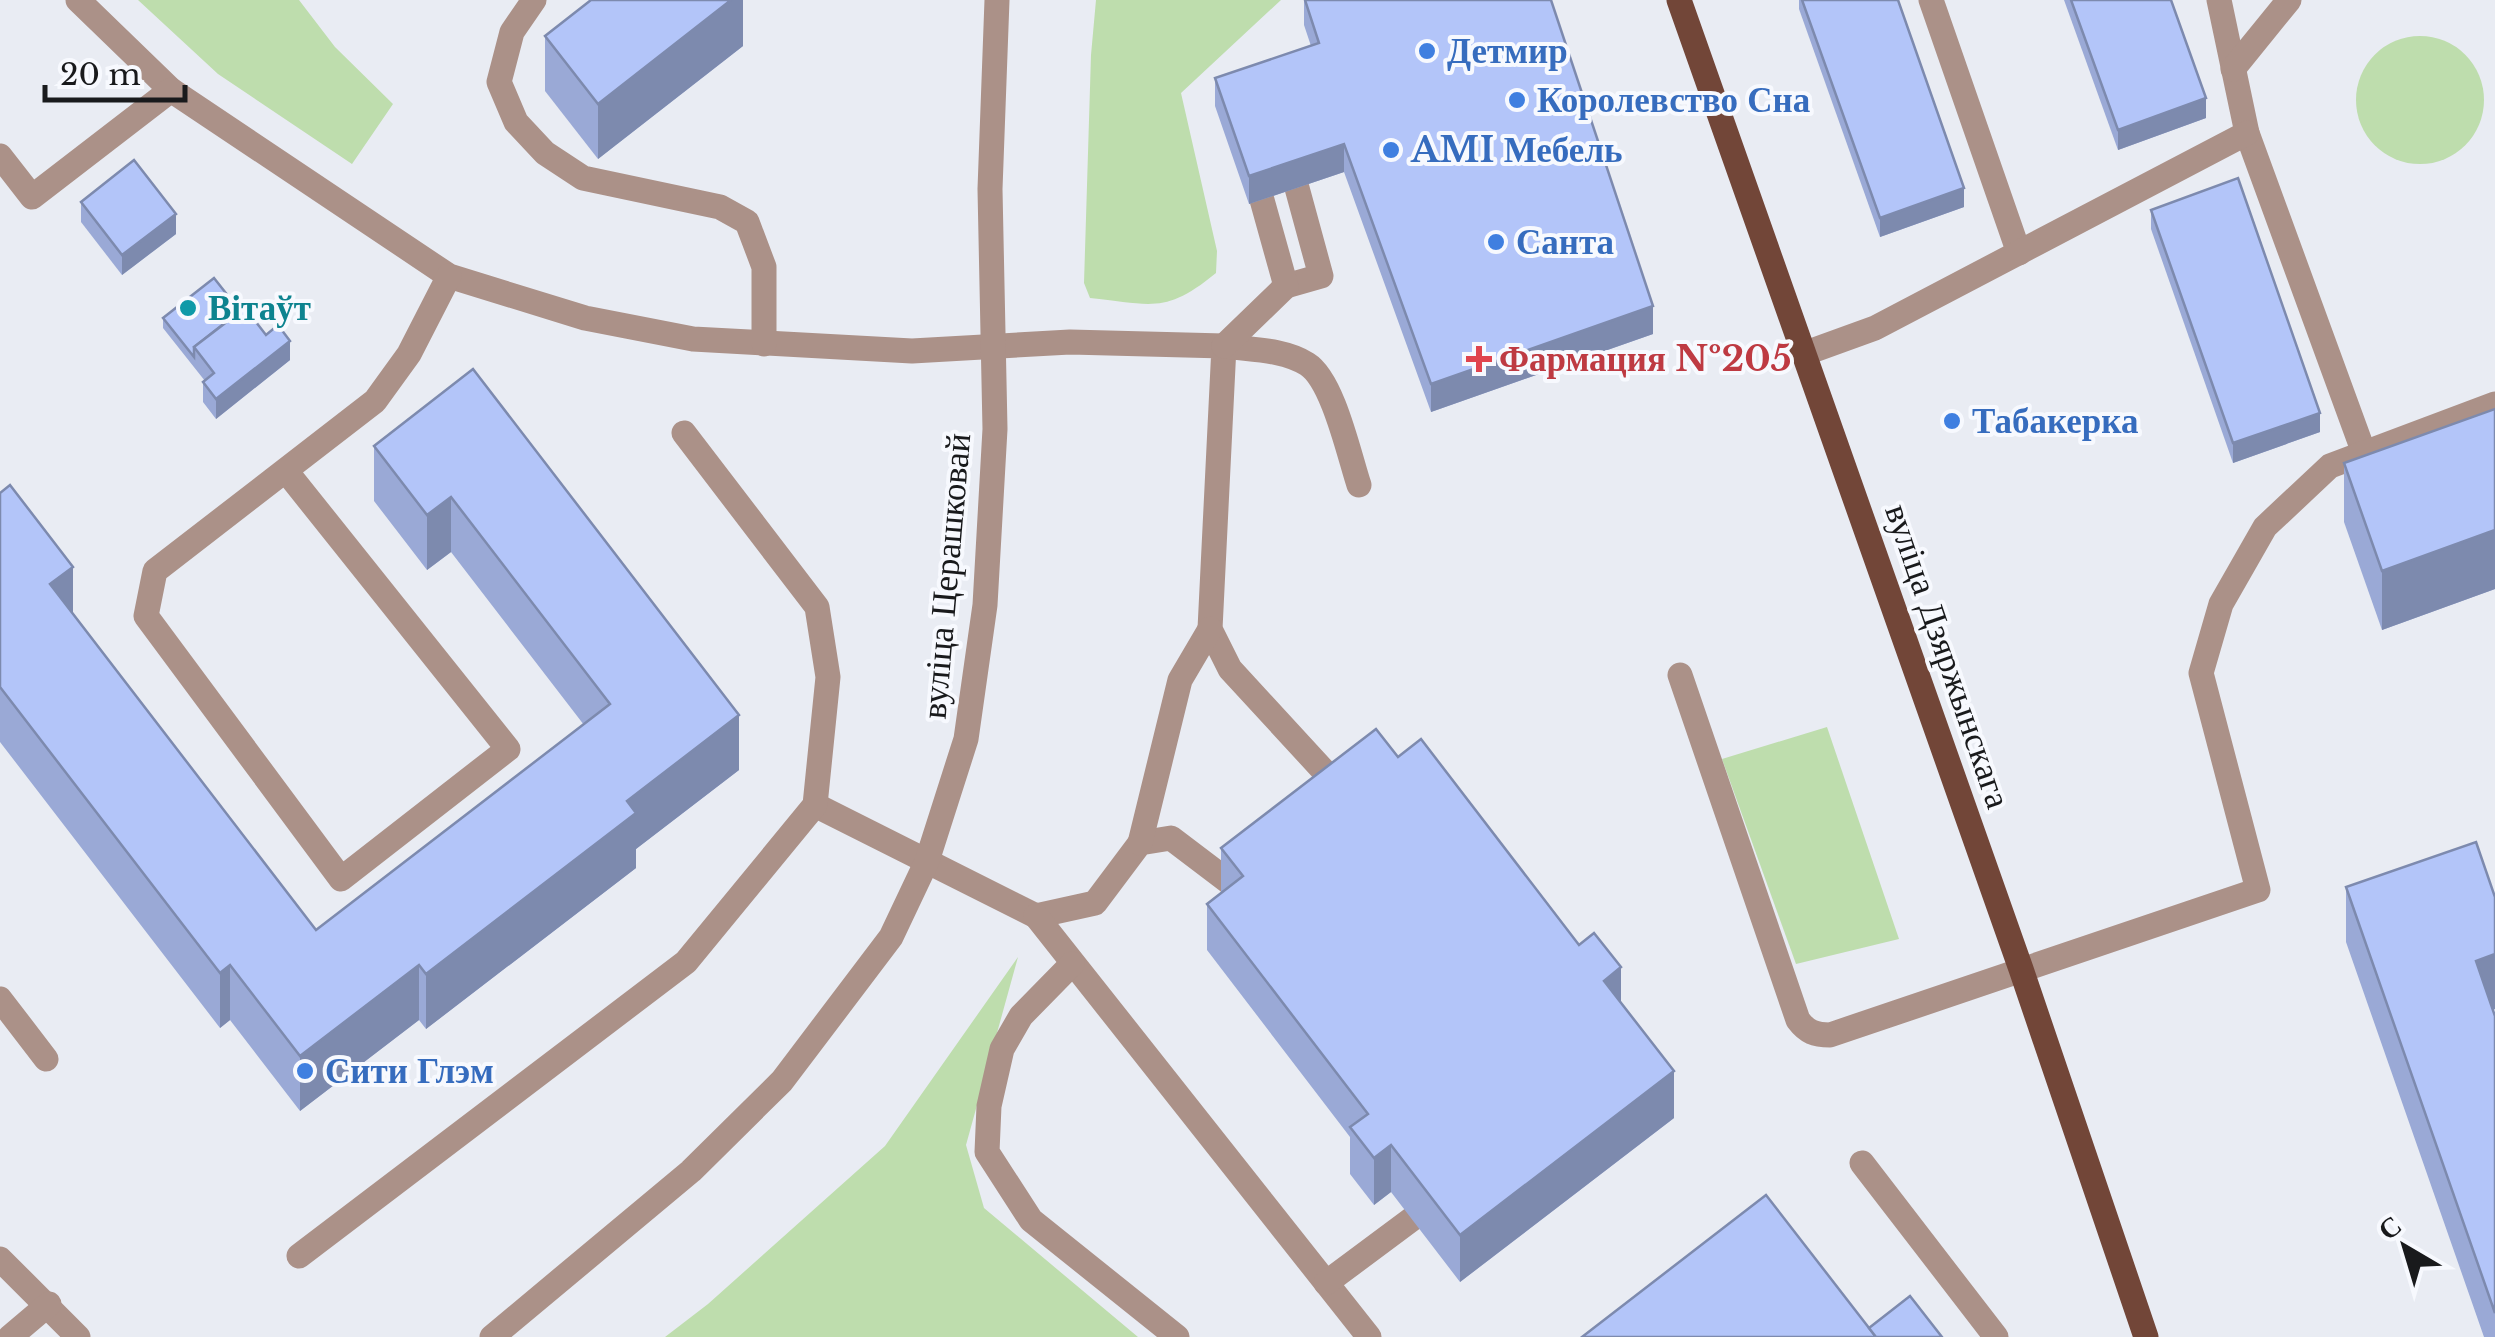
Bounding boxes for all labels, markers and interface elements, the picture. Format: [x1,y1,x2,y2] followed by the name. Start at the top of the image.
[1447,29,1568,72] place label: Детмир
[45,40,185,102] scale bar
[1416,40,1438,62] marker: Детмир
[60,56,141,93] text: 20 m
[1537,78,1810,121] place label: Королевство Сна
[1506,89,1528,111] marker: Королевство Сна
[1410,128,1623,171] place label: AMI Мебель
[1380,139,1402,161] marker: AMI Мебель
[1516,220,1614,263] place label: Санта
[1485,231,1507,253] marker: Санта
[208,286,311,329] place label: Вітаўт
[177,297,199,319] marker: Вітаўт
[1499,337,1792,380] place label: Фармация №205
[1468,348,1490,370] marker: Фармация №205
[1972,399,2138,442] place label: Табакерка
[1941,410,1963,432] marker: Табакерка
[912,431,979,721] street label: вуліца Церашковай
[1876,498,2021,814] street label: вуліца Дзяржынскага
[325,1049,494,1092] place label: Сити Глэм
[294,1060,316,1082] marker: Сити Глэм
[2355,1197,2455,1297] north arrow
[2371,1208,2409,1248] text: С

